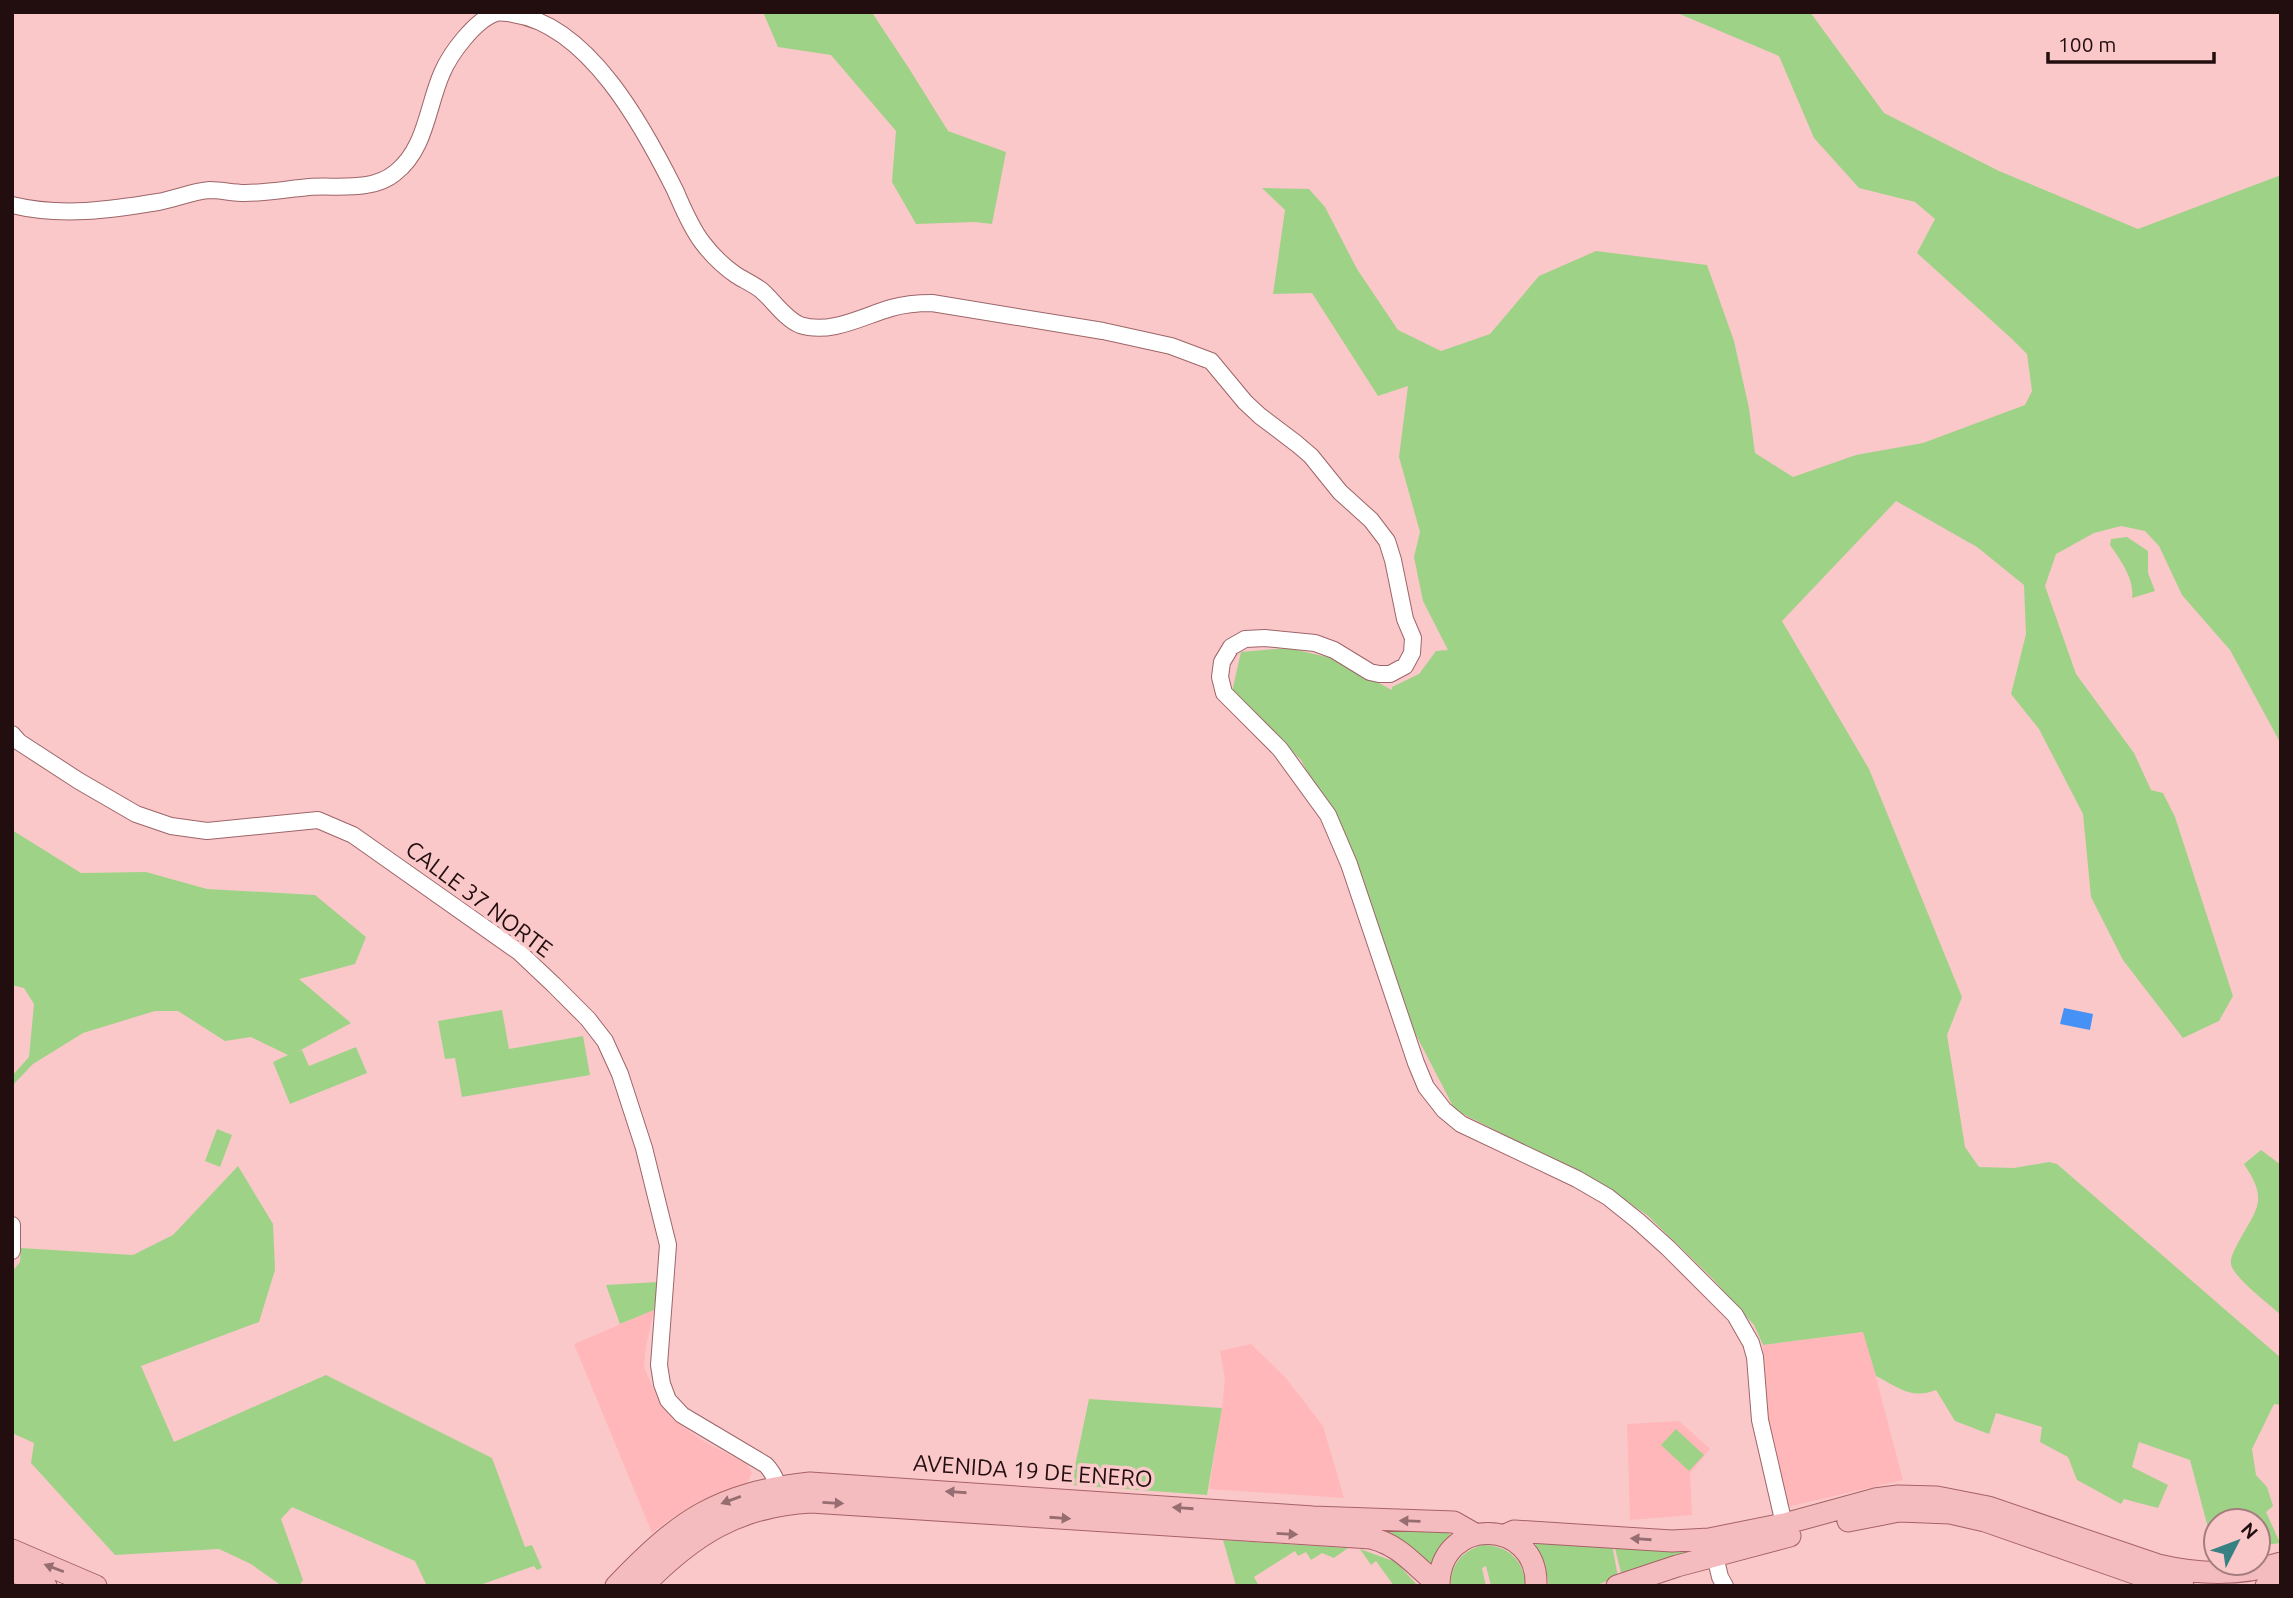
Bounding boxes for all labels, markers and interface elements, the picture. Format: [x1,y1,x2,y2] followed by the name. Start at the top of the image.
[2048,21,2214,65] scale bar
[2058,32,2116,56] text: 100 m
[401,835,557,962] street label: CALLE 37 NORTE
[913,1450,1154,1491] street label: AVENIDA 19 DE ENERO
[945,1486,967,1497] one-way arrow
[720,1494,741,1505] one-way arrow
[822,1498,844,1509] one-way arrow
[1172,1502,1194,1513] one-way arrow
[2202,1507,2272,1577] north arrow
[1049,1513,1071,1524] one-way arrow
[1399,1515,1421,1526] one-way arrow
[2237,1518,2263,1543] text: N
[1276,1529,1298,1540] one-way arrow
[1630,1533,1652,1544] one-way arrow
[44,1562,65,1573] one-way arrow

